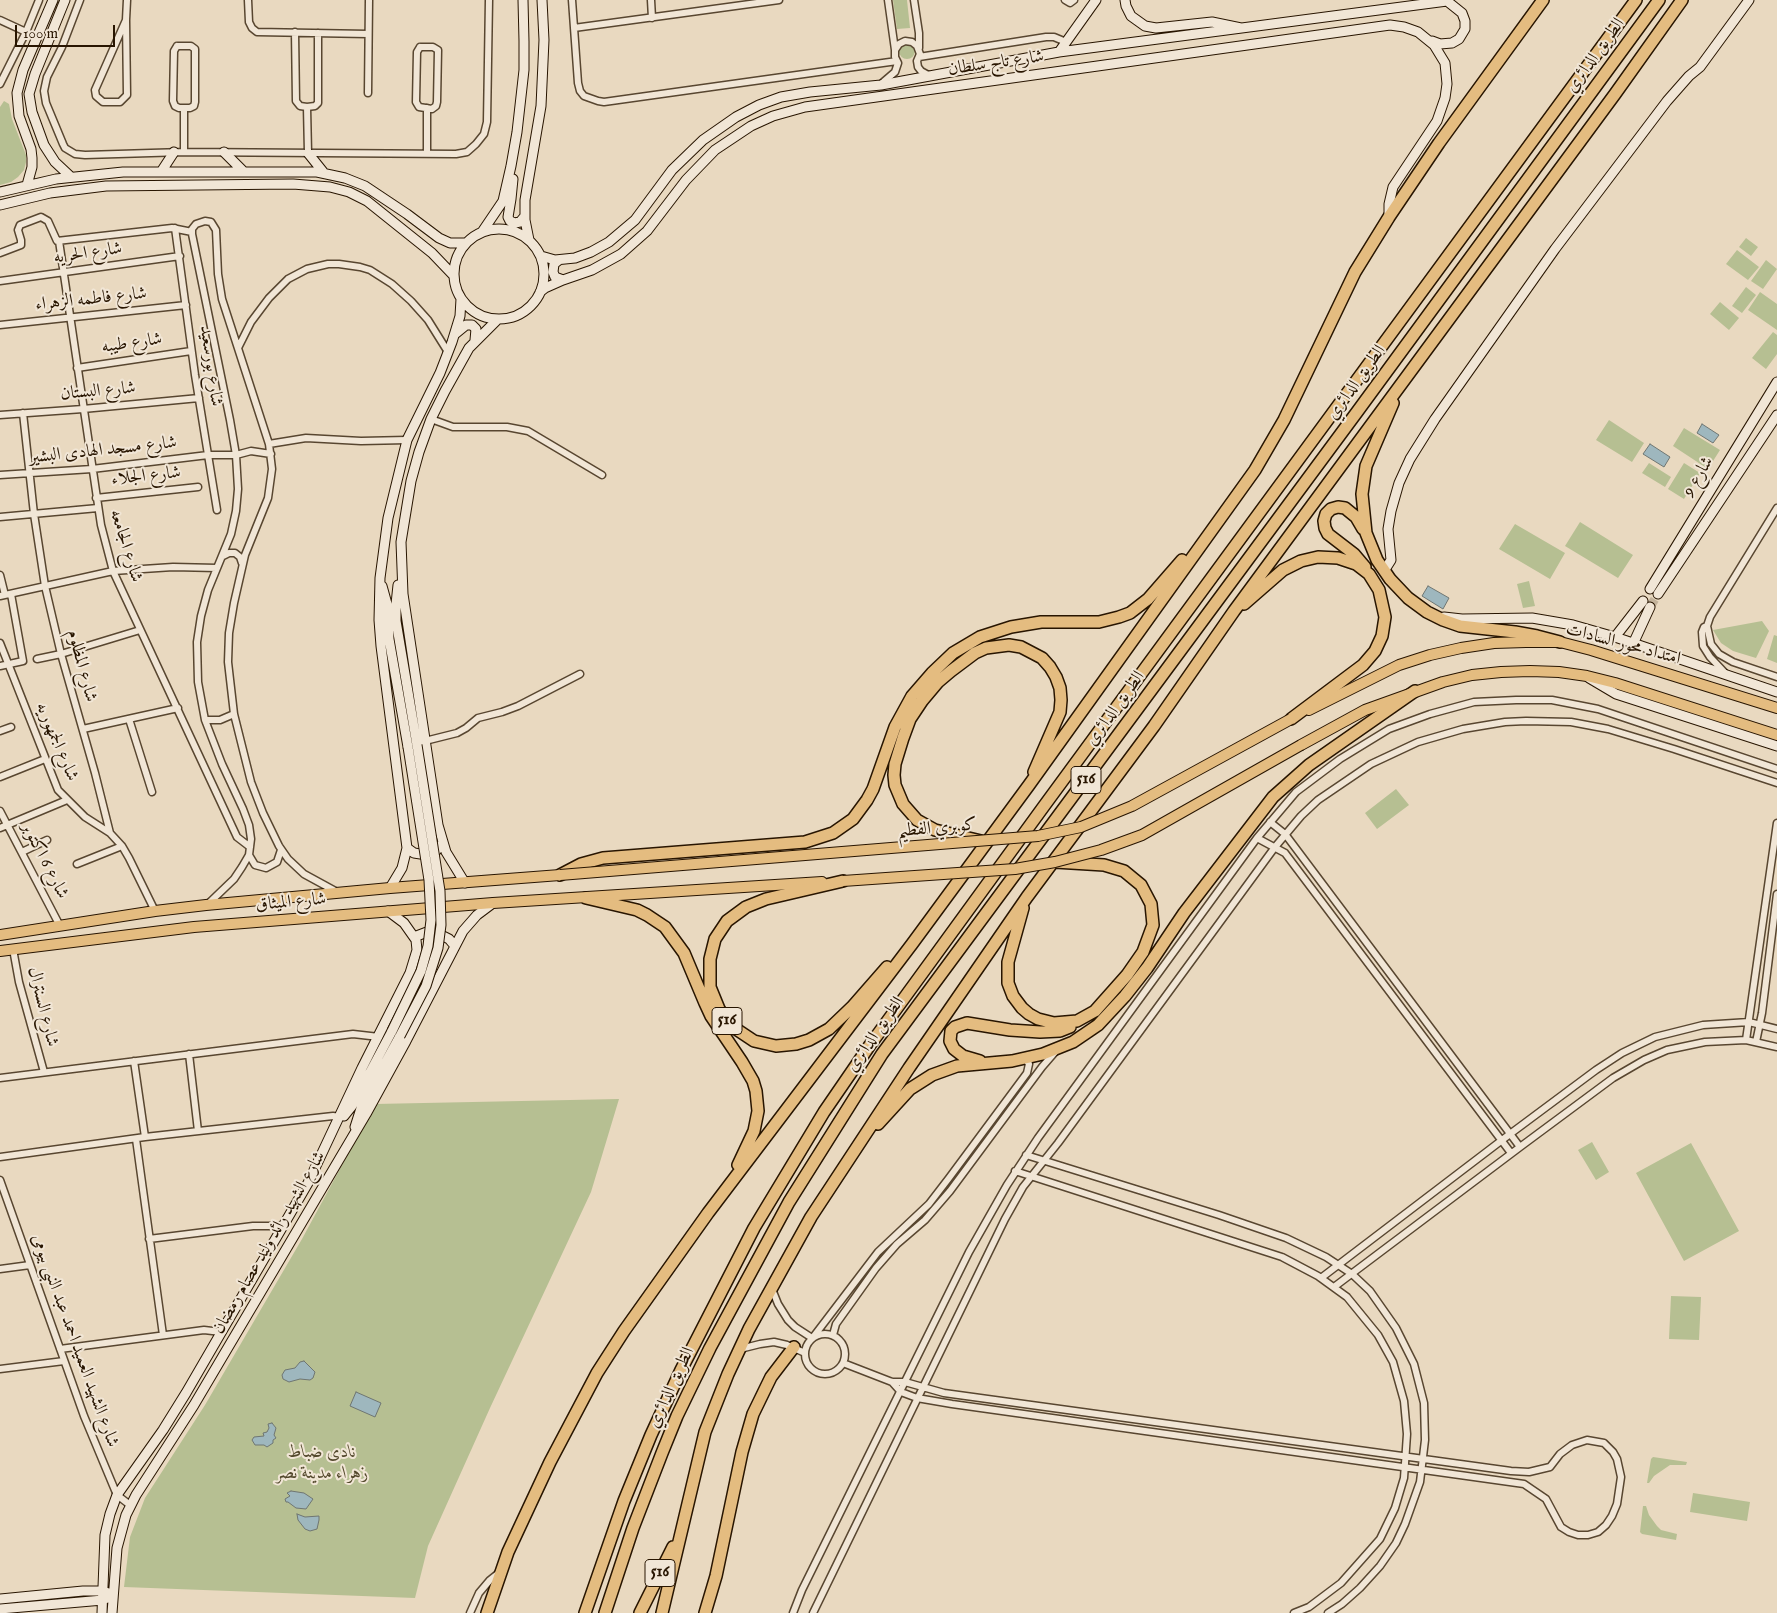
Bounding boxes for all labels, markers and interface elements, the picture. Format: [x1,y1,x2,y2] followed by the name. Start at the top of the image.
[1562,14,1630,98] street label: الطريق الدائري
[18,15,118,47] scale bar
[23,24,58,43] text: 100 m
[947,47,1045,81] street label: شارع تاج سلطان
[52,238,124,270] street label: شارع الحريه
[34,283,148,317] street label: شارع فاطمه الزهراء
[194,324,226,408] street label: شارع بورسعيد
[100,329,164,359] street label: شارع طيبه
[1323,341,1391,425] street label: الطريق الدائري
[59,378,137,406] street label: شارع البستان
[28,433,178,469] street label: شارع مسجد الهادى البشير
[1679,453,1719,501] street label: شارع 9
[110,463,182,491] street label: شارع الجلاء
[104,507,146,585] street label: شارع الجامعه
[1563,619,1683,671] street label: امتداد محور السادات
[61,628,101,704] street label: شارع المظلوم
[1082,667,1150,751] street label: الطريق الدائري
[30,699,82,785] street label: شارع الجمهوريه
[1071,766,1101,794] road number: 516
[896,815,978,843] street label: كوبري الفطيم
[16,819,72,903] street label: شارع 6 اكتوبر
[255,889,327,917] street label: شارع الميثاق
[22,965,62,1049] street label: شارع السنترال
[842,993,910,1077] street label: الطريق الدائري
[712,1008,742,1034] road number: 516
[209,1148,331,1338] street label: شارع الشهيد رائد وليد عصام رمضان
[25,1231,123,1451] street label: شارع الشهيد العميد احمد عبد النبى بيومى
[644,1344,700,1432] street label: الطريق الدائري
[275,1442,369,1485] park label: نادى ضباط زهراء مدينة نصر
[645,1560,675,1586] road number: 516

